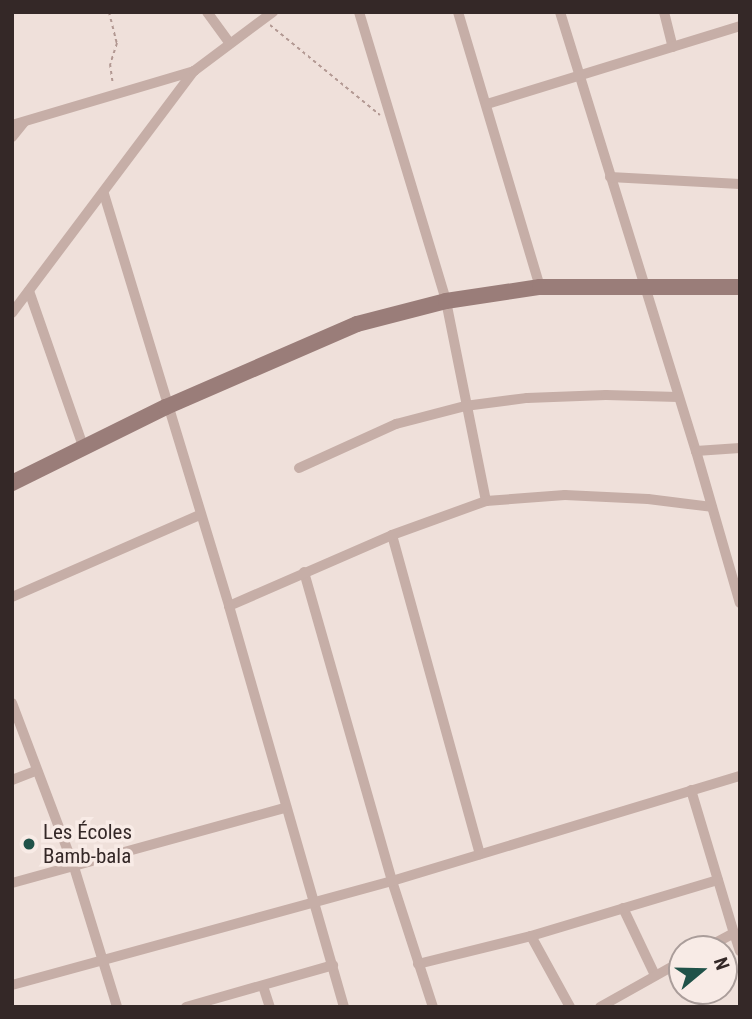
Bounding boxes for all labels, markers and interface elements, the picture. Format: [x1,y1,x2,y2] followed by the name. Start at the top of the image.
[43,819,132,869] place label: Les Écoles Bamb-bala
[21,836,37,852] marker: Les Écoles Bamb-bala
[668,935,738,1005] north arrow
[709,954,734,973] text: N

